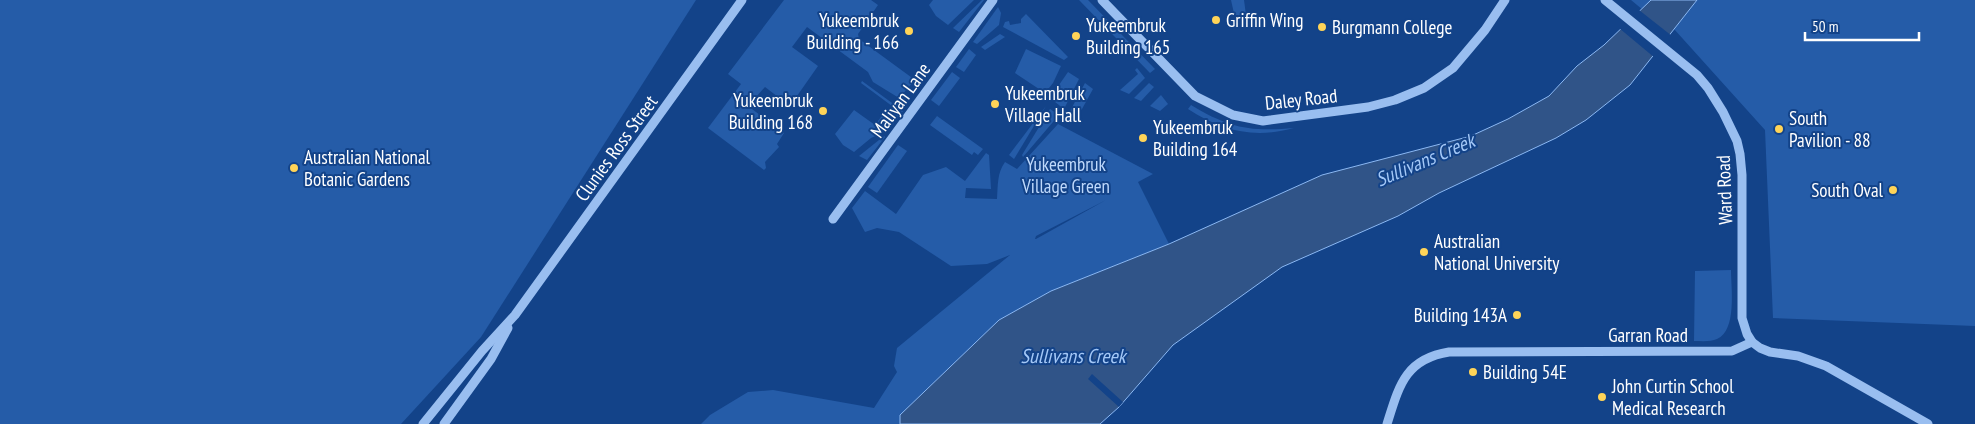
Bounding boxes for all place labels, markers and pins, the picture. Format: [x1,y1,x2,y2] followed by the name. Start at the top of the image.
[807,8,900,54] place label: Yukeembruk Building - 166
[1226,8,1303,32] place label: Griffin Wing
[1086,13,1170,59] place label: Yukeembruk Building 165
[1210,14,1222,26] marker: Griffin Wing
[1332,15,1452,39] place label: Burgmann College
[1316,21,1328,33] marker: Burgmann College
[903,25,915,37] marker: Yukeembruk Building - 166
[1070,30,1082,42] marker: Yukeembruk Building 165
[1004,81,1086,127] place label: Yukeembruk Village Hall
[729,88,814,134] place label: Yukeembruk Building 168
[989,98,1001,110] marker: Yukeembruk Village Hall
[817,105,829,117] marker: Yukeembruk Building 168
[1789,106,1871,152] place label: South Pavilion - 88
[1153,115,1238,161] place label: Yukeembruk Building 164
[1773,123,1785,135] marker: South Pavilion - 88
[1137,132,1149,144] marker: Yukeembruk Building 164
[304,145,431,191] place label: Australian National Botanic Gardens
[288,162,300,174] marker: Australian National Botanic Gardens
[1811,178,1884,202] place label: South Oval
[1887,184,1899,196] marker: South Oval
[1434,229,1560,275] place label: Australian National University
[1418,246,1430,258] marker: Australian National University
[1414,303,1507,327] place label: Building 143A
[1511,309,1523,321] marker: Building 143A
[1483,360,1567,384] place label: Building 54E
[1467,366,1479,378] marker: Building 54E
[1611,374,1734,420] place label: John Curtin School Medical Research
[1596,391,1608,403] marker: John Curtin School Medical Research

